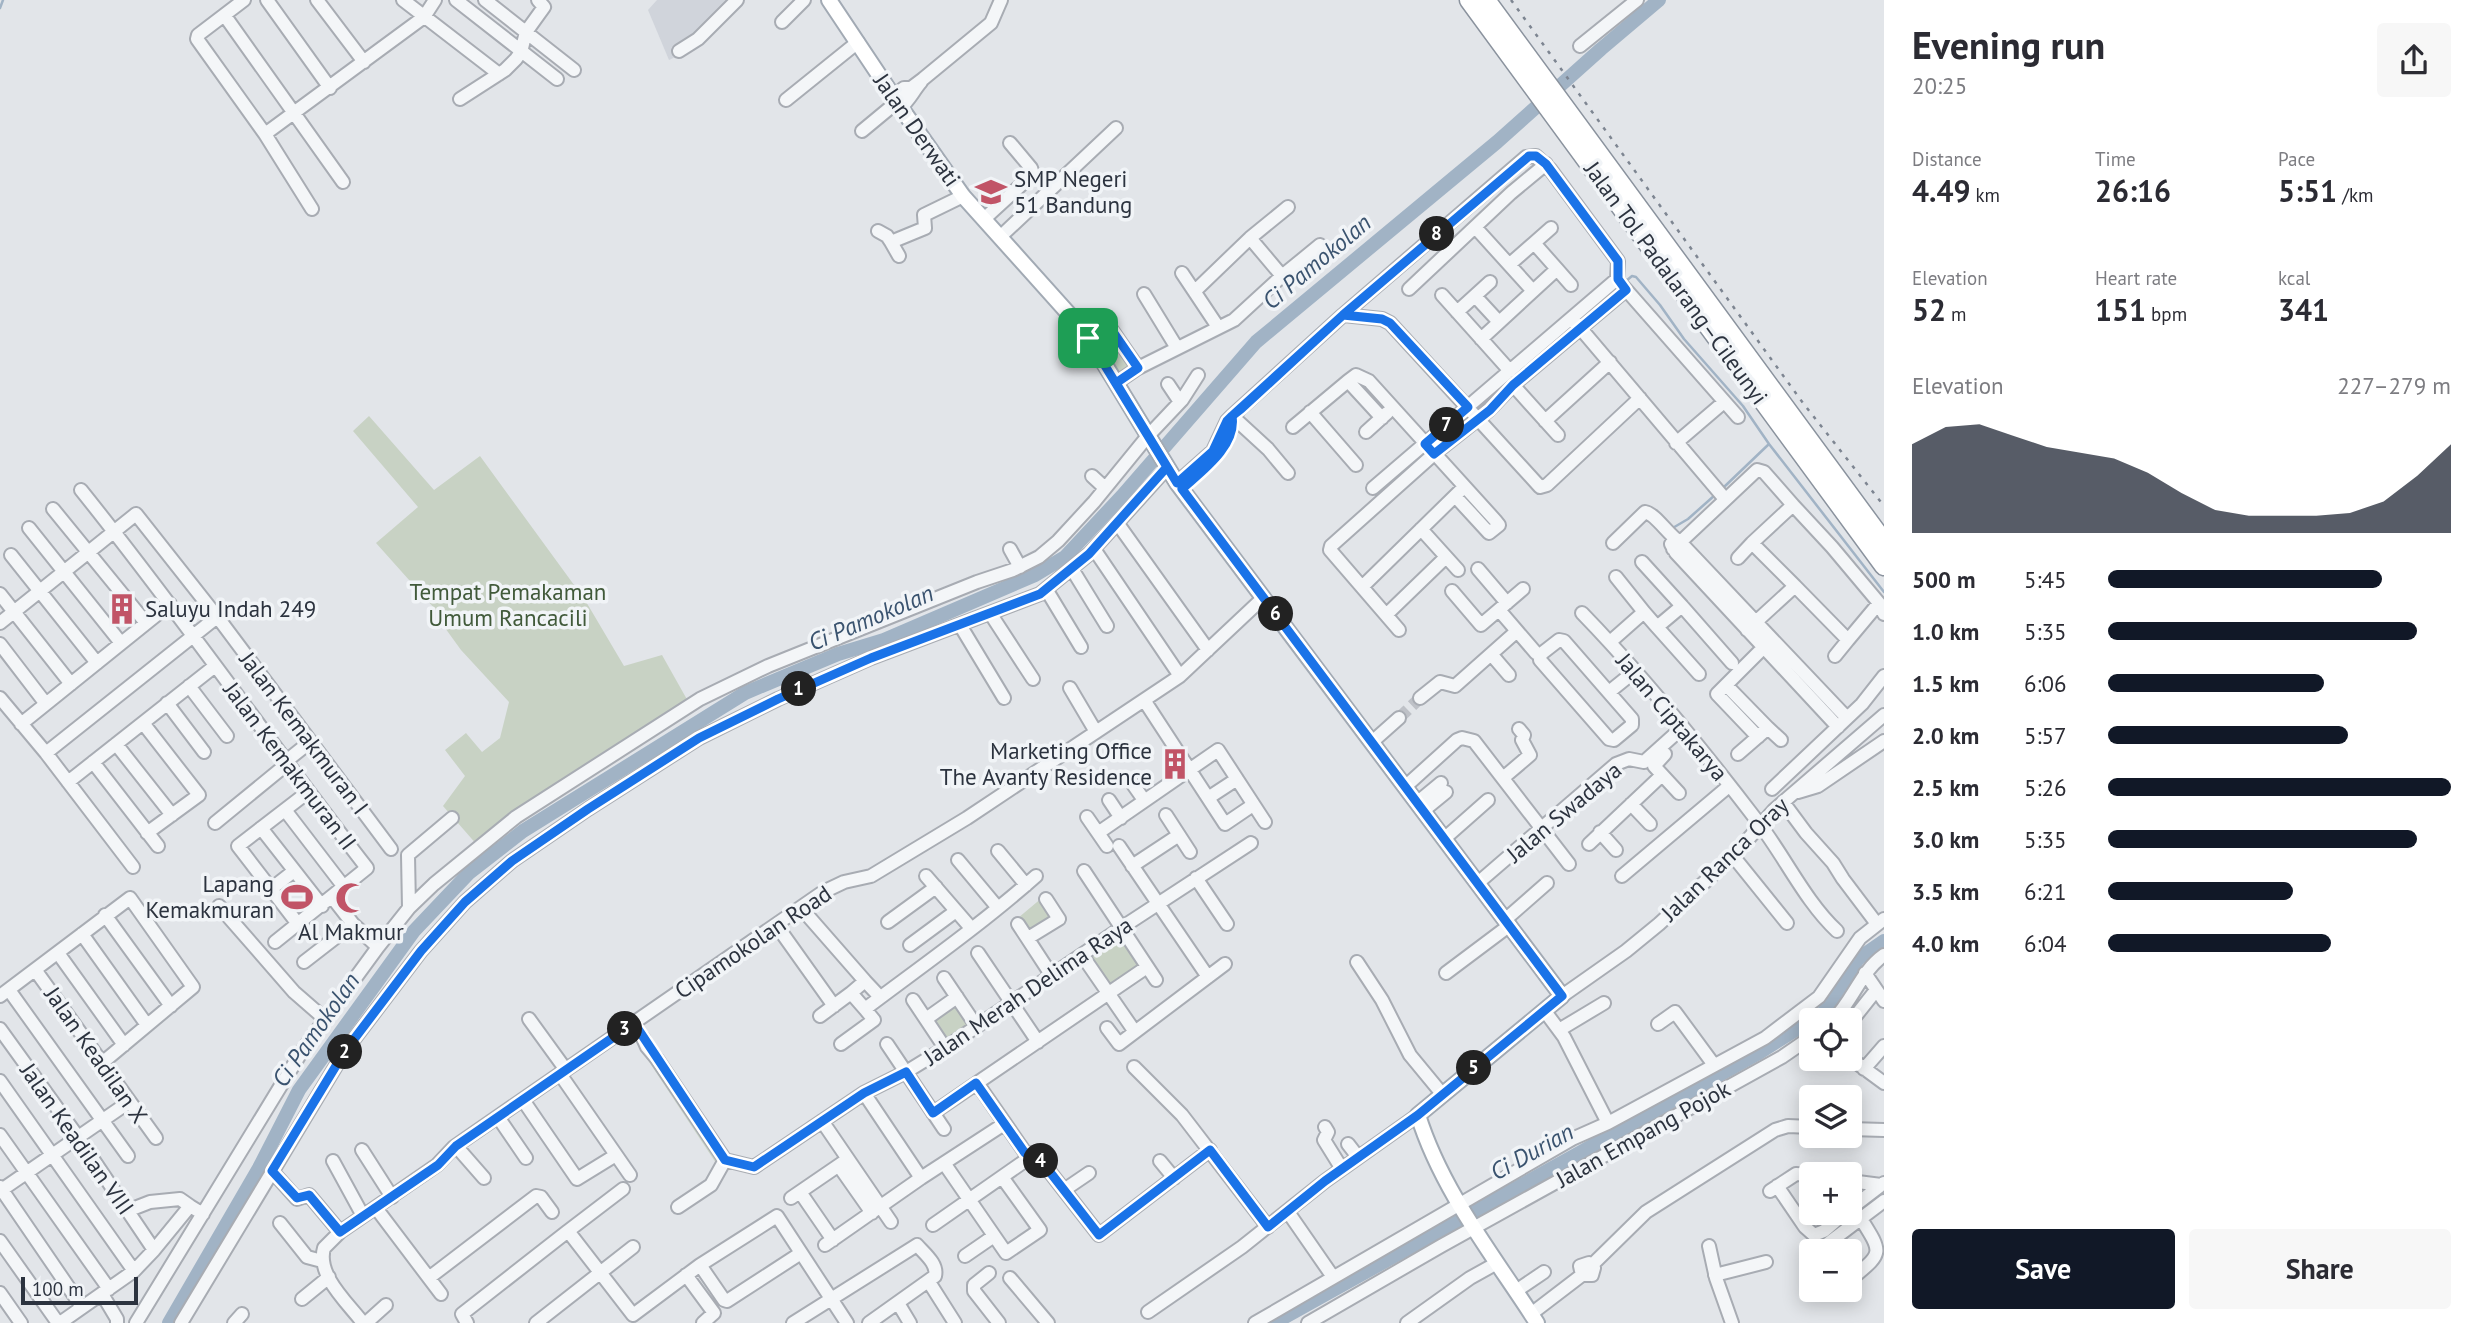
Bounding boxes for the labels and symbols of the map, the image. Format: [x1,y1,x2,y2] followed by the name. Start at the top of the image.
[867,67,967,192] street label: Jalan Derwati
[1578,155,1774,410] street label: Jalan Tol Padalarang–Cileunyi
[1014,164,1132,219] place label: SMP Negeri 51 Bandung
[974,175,1008,209] school or university icon: SMP Negeri 51 Bandung
[1256,207,1377,316] water label: Ci Pamokolan
[1420,216,1454,252] pin: 8
[1058,308,1118,368] pin
[1430,408,1464,442] pin: 7
[410,577,606,632] park label: Tempat Pemakaman Umum Rancacili
[804,577,938,658] water label: Ci Pamokolan
[105,592,139,626] building icon: Saluyu Indah 249
[145,594,316,623] place label: Saluyu Indah 249
[1258,596,1294,632] pin: 6
[233,645,375,820] street label: Jalan Kemakmuran I
[1610,646,1734,787] street label: Jalan Ciptakarya
[782,672,816,706] pin: 1
[217,675,363,856] street label: Jalan Kemakmuran II
[940,736,1152,791] place label: Marketing Office The Avanty Residence
[1158,747,1192,781] building icon: Marketing Office The Avanty Residence
[1499,755,1627,869] street label: Jalan Swadaya
[1654,790,1795,927] street label: Jalan Ranca Oray
[145,869,274,924] place label: Lapang Kemakmuran
[669,878,837,1005] street label: Cipamokolan Road
[280,880,314,914] sports icon: Lapang Kemakmuran
[334,881,368,915] mosque icon: Al Makmur
[917,910,1138,1072] street label: Jalan Merah Delima Raya
[298,917,404,946] place label: Al Makmur
[265,966,366,1093] water label: Ci Pamokolan
[38,980,154,1129] street label: Jalan Keadilan X
[608,1012,642,1046] pin: 3
[328,1034,362,1070] pin: 2
[1456,1050,1492,1086] pin: 5
[14,1056,141,1220] street label: Jalan Keadilan VIII
[1550,1074,1735,1194] street label: Jalan Empang Pojok
[1485,1116,1579,1187] water label: Ci Durian
[1024,1144,1058,1178] pin: 4
[21,1274,138,1306] scale bar

